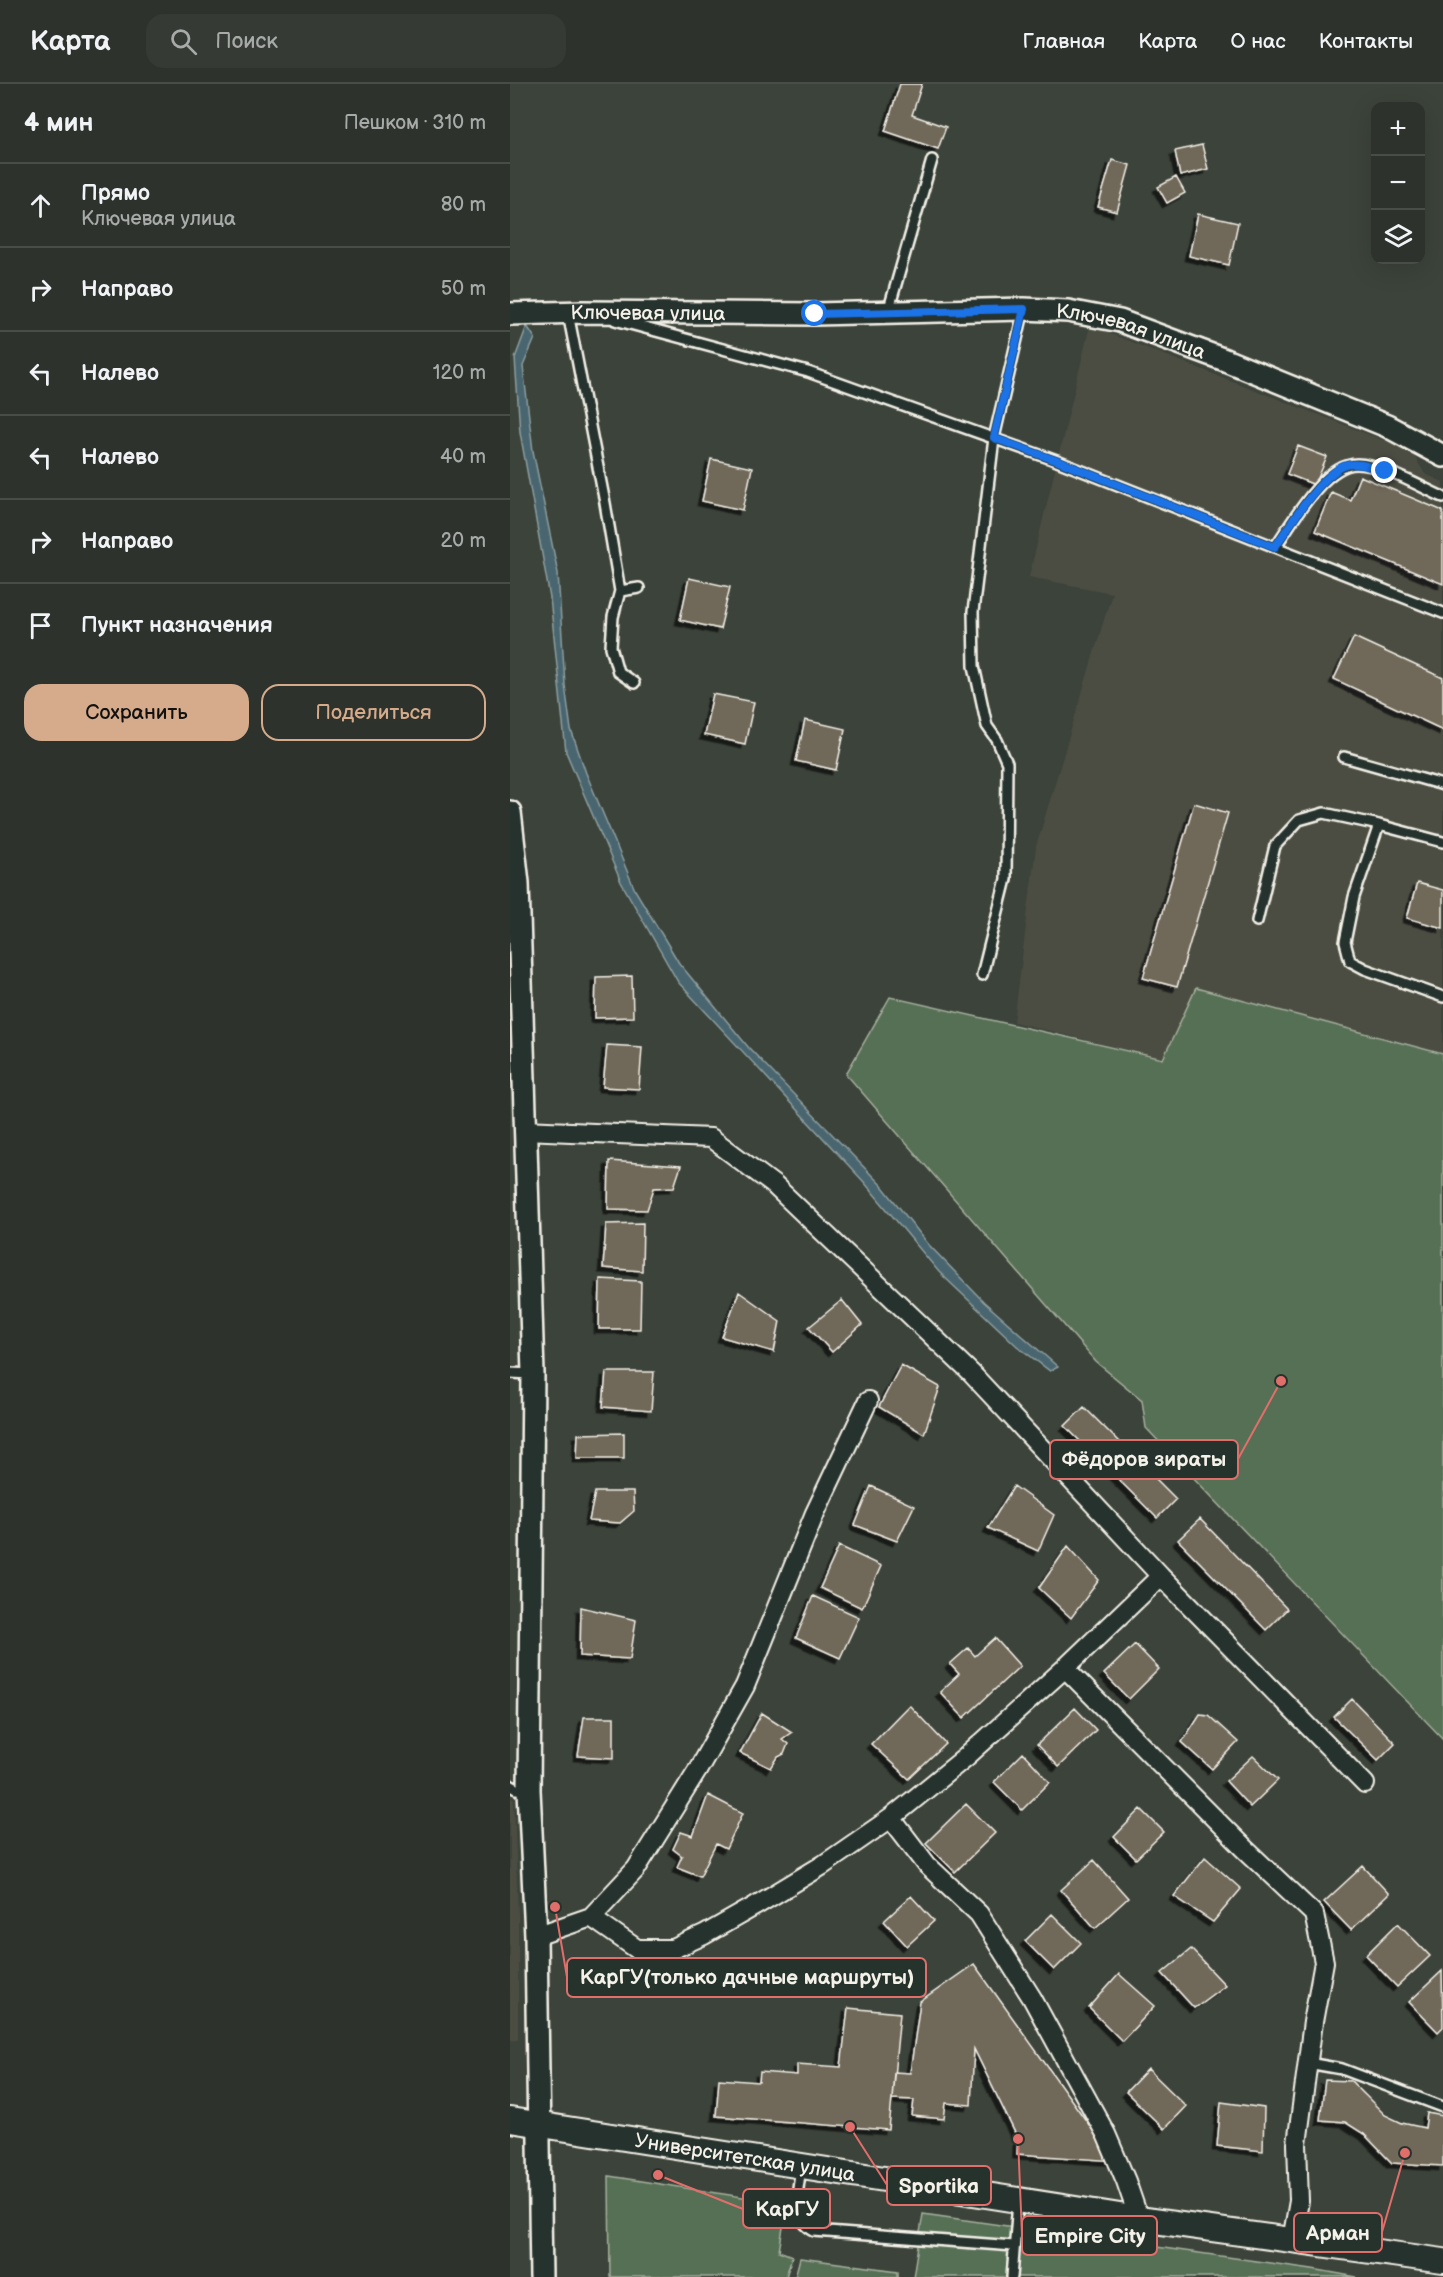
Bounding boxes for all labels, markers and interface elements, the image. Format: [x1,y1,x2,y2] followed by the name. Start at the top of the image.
[146,14,566,68] search box
[30,25,110,58] text: Карта
[167,25,200,58] icon: search
[215,28,278,55] text: Поиск
[1022,29,1105,54] text: Главная
[1138,29,1197,54] text: Карта
[1230,29,1286,54] text: О нас
[1319,29,1413,54] text: Контакты
[1371,102,1425,264] map controls
[1371,102,1425,156] button: +
[24,108,93,139] text: 4 мин
[344,111,486,135] text: Пешком · 310 m
[1371,156,1425,210] button: −
[81,180,150,207] text: Прямо
[24,189,57,222] icon: ahead
[441,193,486,217] text: 80 m
[81,207,236,231] text: Ключевая улица
[1371,210,1425,264] button: layers
[24,273,57,306] icon: right
[81,276,173,303] text: Направо
[441,277,486,301] text: 50 m
[1056,299,1209,365] street label: Ключевая улица
[801,300,827,326] route start
[570,301,726,326] street label: Ключевая улица
[24,357,57,390] icon: left
[81,360,159,387] text: Налево
[433,361,486,385] text: 120 m
[24,441,57,474] icon: left
[81,444,159,471] text: Налево
[440,445,486,469] text: 40 m
[1371,457,1397,483] route end
[24,525,57,558] icon: right
[81,528,173,555] text: Направо
[441,529,486,553] text: 20 m
[24,609,57,642] icon: arrive
[81,612,273,639] text: Пункт назначения
[24,684,249,741] button: Сохранить
[261,684,486,741] button: Поделиться
[1050,1440,1238,1479] callout: Фёдоров зираты
[1062,1447,1226,1472] text: Фёдоров зираты
[567,1958,926,1997] callout: КарГУ(только дачные маршруты)
[580,1965,914,1990] text: КарГУ(только дачные маршруты)
[633,2129,857,2187] street label: Университетская улица
[887,2166,991,2205] callout: Sportika
[899,2174,979,2199] text: Sportika
[743,2189,830,2228] callout: КарГУ
[755,2197,820,2222] text: КарГУ
[1294,2213,1382,2252] callout: Арман
[1022,2216,1157,2255] callout: Empire City
[1305,2221,1370,2246] text: Арман
[1034,2224,1146,2249] text: Empire City

